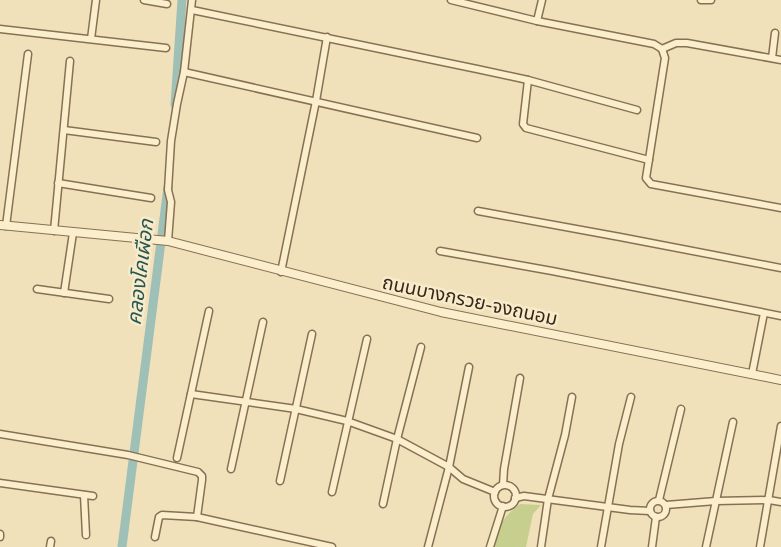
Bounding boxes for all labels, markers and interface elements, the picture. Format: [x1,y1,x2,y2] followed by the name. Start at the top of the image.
[120,216,162,327] water label: คลองโคเผือก
[379,269,560,334] street label: ถนนบางกรวย-จงถนอม

